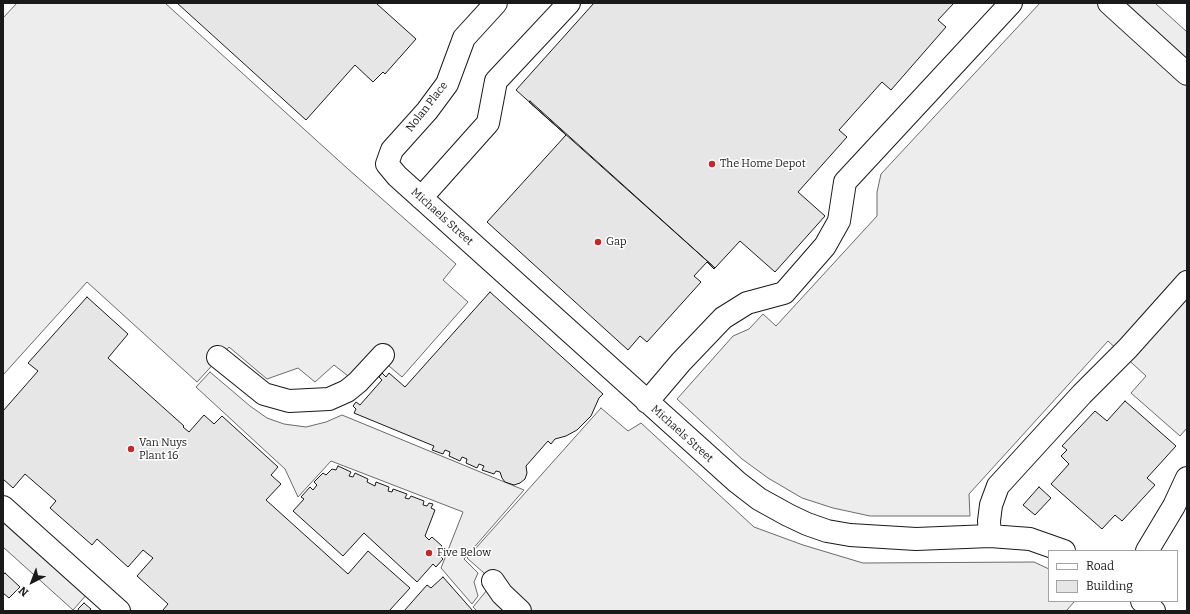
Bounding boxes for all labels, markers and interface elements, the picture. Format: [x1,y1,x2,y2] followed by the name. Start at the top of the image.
[403,79,451,135] street label: Nolan Place
[720,157,806,171] place label: The Home Depot
[707,159,717,169] marker: The Home Depot
[408,186,476,248] street label: Michaels Street
[606,235,627,249] place label: Gap
[593,237,603,247] marker: Gap
[648,403,716,465] street label: Michaels Street
[139,436,187,462] place label: Van Nuys Plant 16
[126,444,136,454] marker: Van Nuys Plant 16
[437,546,491,560] place label: Five Below
[424,548,434,558] marker: Five Below
[1048,550,1178,602] legend
[1086,559,1114,573] text: Road
[12,562,52,602] north arrow
[1086,579,1133,593] text: Building
[16,584,31,599] text: N

